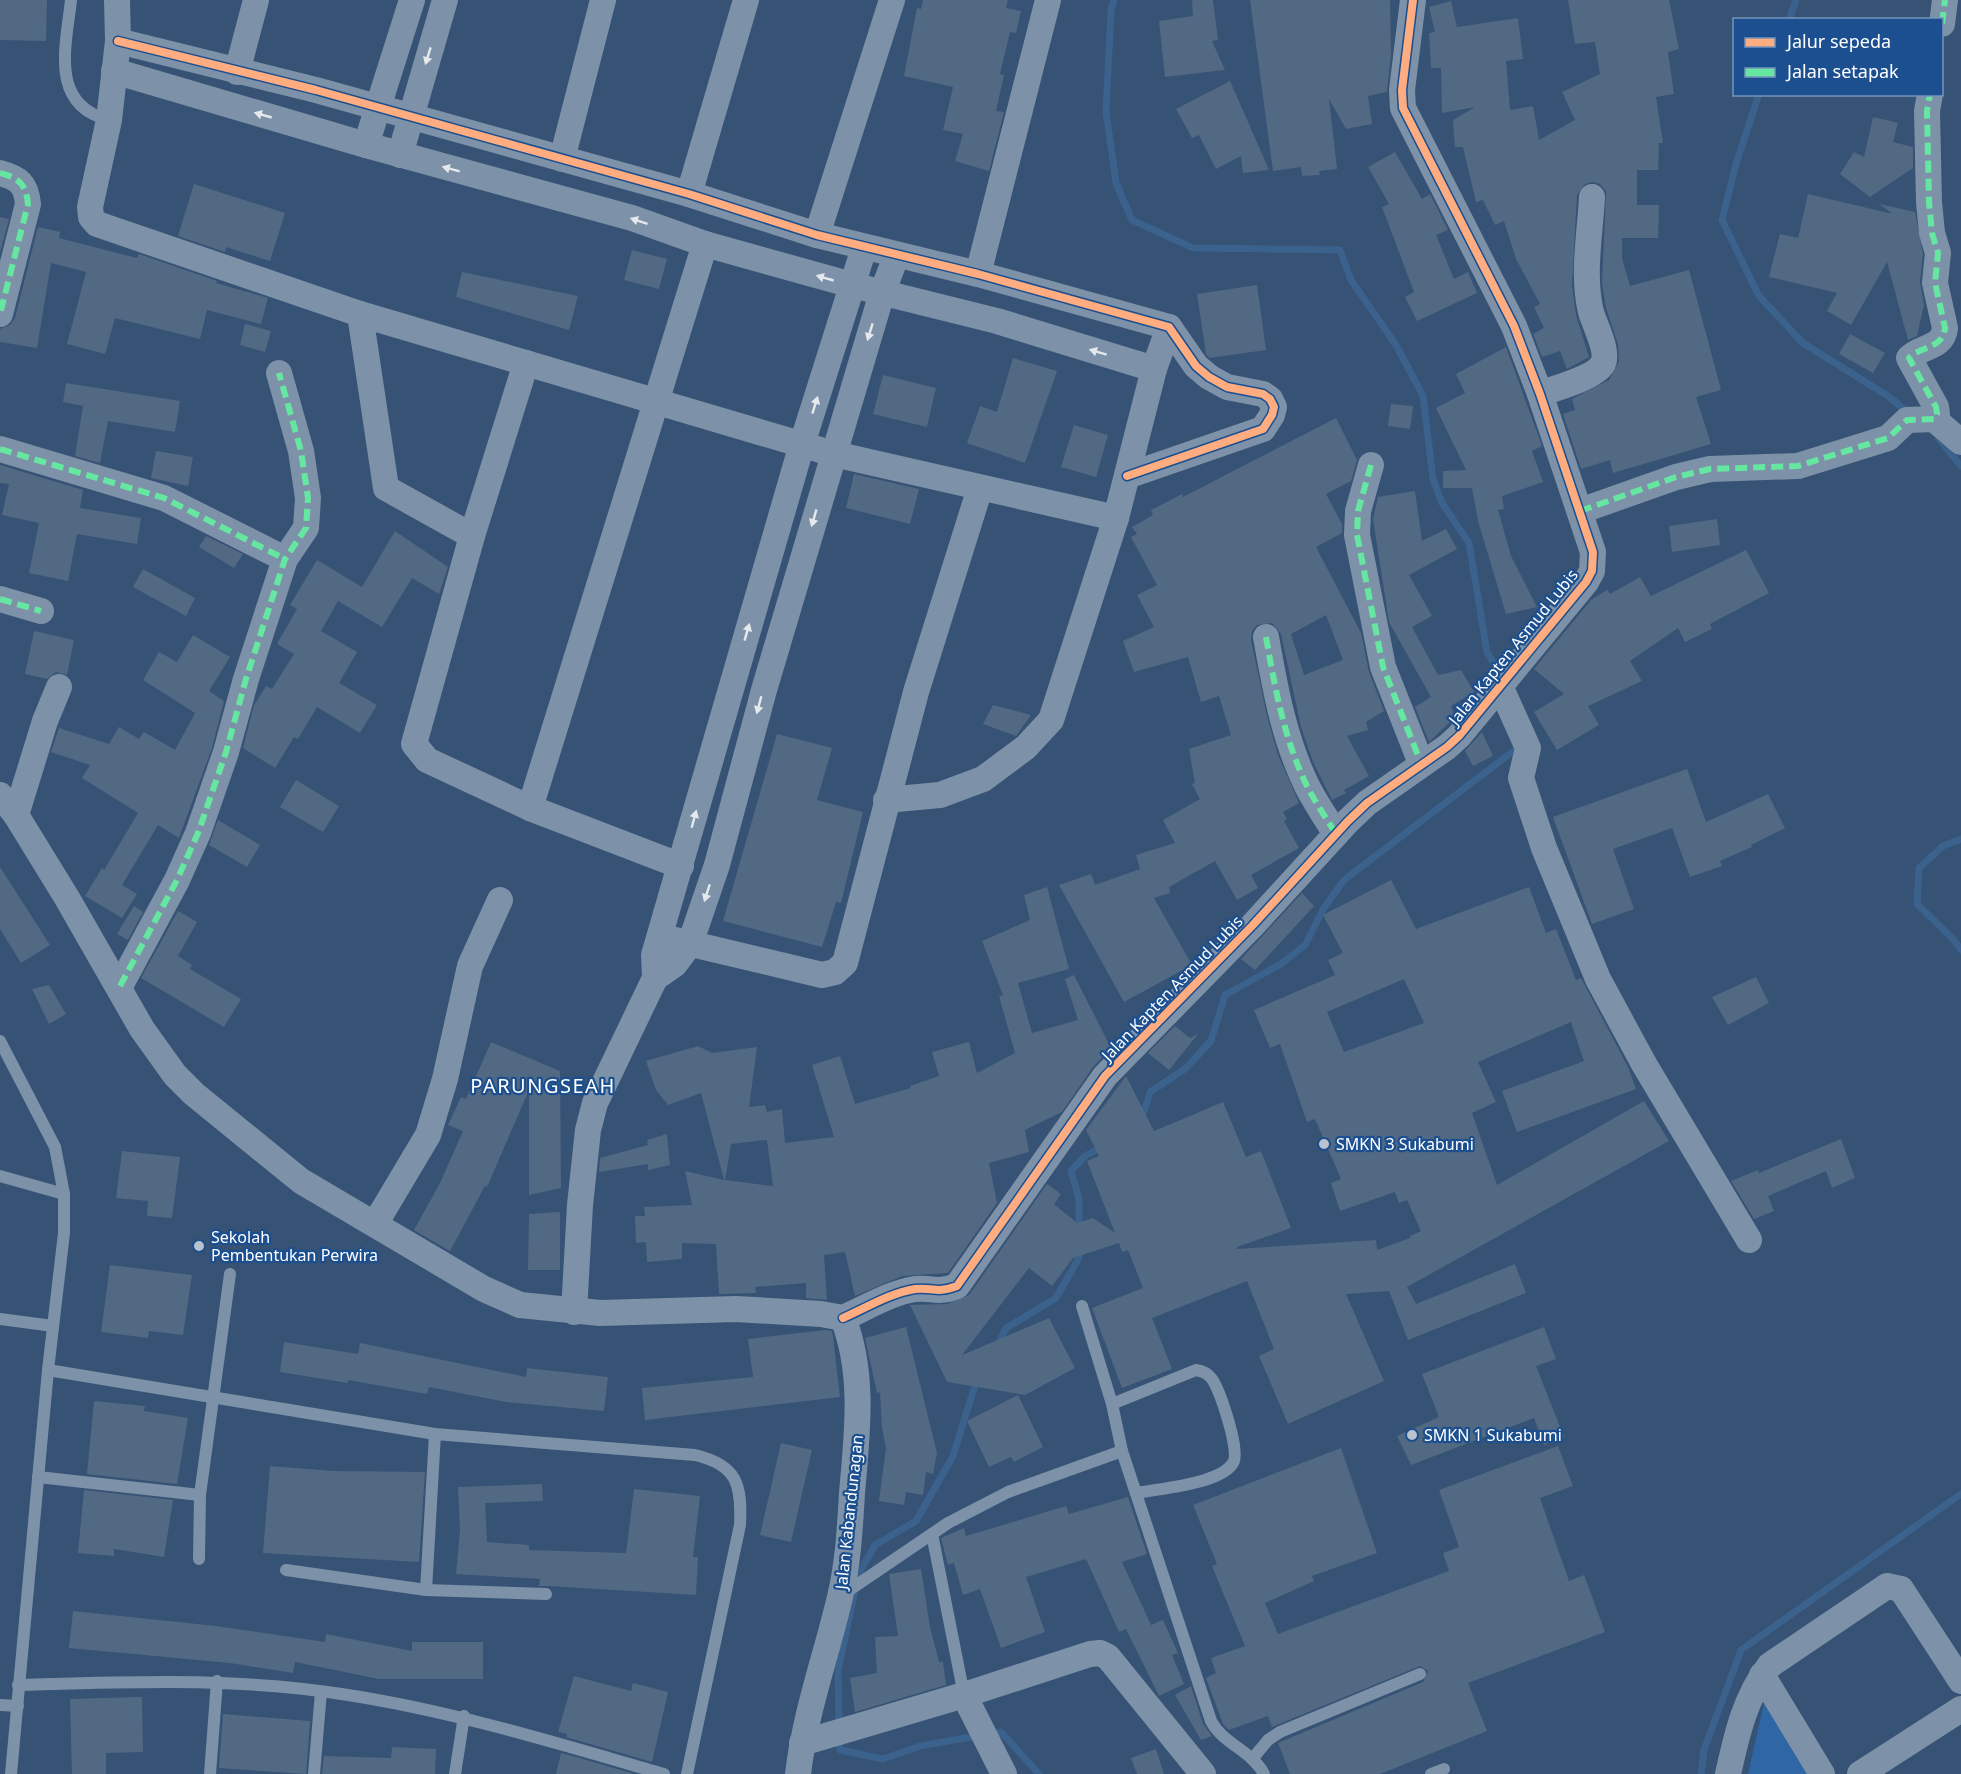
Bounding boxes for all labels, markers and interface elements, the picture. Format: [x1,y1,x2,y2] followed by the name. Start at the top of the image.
[1733,18,1943,96] legend
[1785,29,1891,53] text: Jalur sepeda
[423,47,432,65] one-way arrow
[1785,59,1899,83] text: Jalan setapak
[254,110,272,119] one-way arrow
[442,163,460,173] one-way arrow
[630,215,648,225] one-way arrow
[816,272,834,282] one-way arrow
[865,323,874,341] one-way arrow
[1089,347,1107,356] one-way arrow
[810,395,820,413] one-way arrow
[809,510,818,528] one-way arrow
[1442,564,1583,731] street label: Jalan Kapten Asmud Lubis
[743,623,752,641] one-way arrow
[754,696,764,715] one-way arrow
[689,810,699,828] one-way arrow
[702,884,712,902] one-way arrow
[1095,910,1248,1067] street label: Jalan Kapten Asmud Lubis
[470,1072,616,1099] district label: PARUNGSEAH
[1336,1133,1474,1155] place label: SMKN 3 Sukabumi
[1317,1137,1331,1151] marker: SMKN 3 Sukabumi
[211,1226,378,1266] place label: Sekolah Pembentukan Perwira
[192,1239,206,1253] marker: Sekolah Pembentukan Perwira
[1424,1424,1562,1446] place label: SMKN 1 Sukabumi
[1405,1428,1419,1442] marker: SMKN 1 Sukabumi
[830,1434,868,1592] street label: Jalan Kabandunagan

